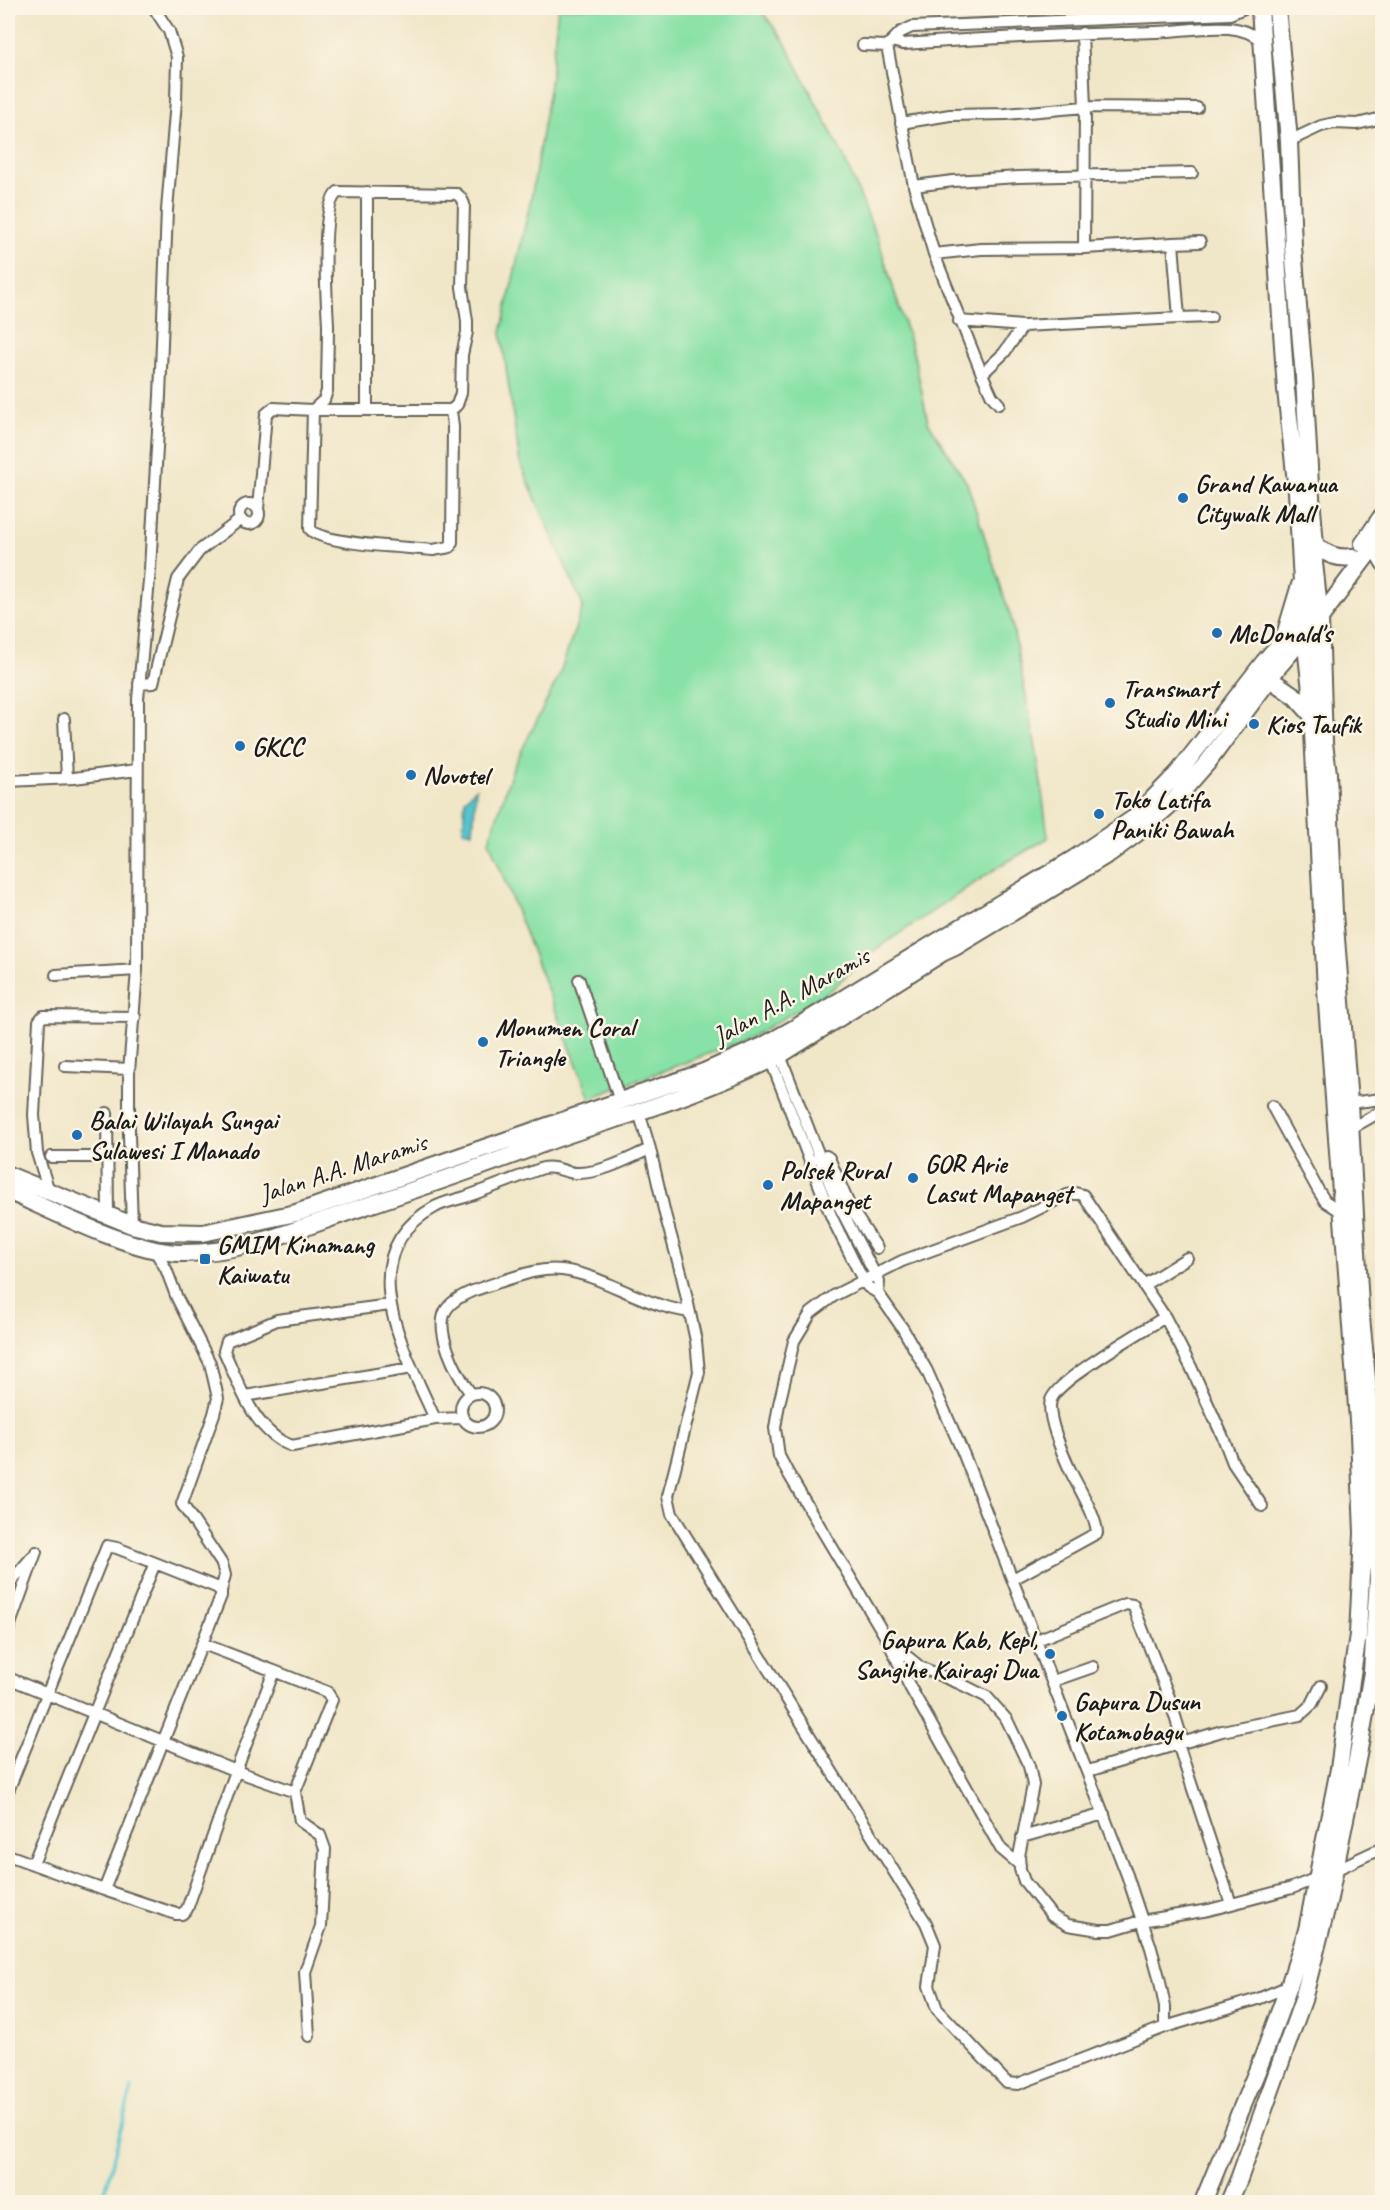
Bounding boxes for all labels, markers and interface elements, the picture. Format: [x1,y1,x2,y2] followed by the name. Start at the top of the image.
[1195,467,1339,530] place label: Grand Kawanua Citywalk Mall
[1176,491,1190,505] marker: Grand Kawanua Citywalk Mall
[1229,617,1335,650] place label: McDonald's
[1210,626,1224,640] marker: McDonald's
[1122,672,1229,735] place label: Transmart Studio Mini
[1103,696,1117,710] marker: Transmart Studio Mini
[1266,708,1363,741] place label: Kios Taufik
[1247,717,1261,731] marker: Kios Taufik
[252,730,306,763] place label: GKCC
[233,739,247,753] marker: GKCC
[423,759,494,792] place label: Novotel
[404,768,418,782] marker: Novotel
[1111,783,1235,846] place label: Toko Latifa Paniki Bawah
[1092,807,1106,821] marker: Toko Latifa Paniki Bawah
[705,938,877,1054] street label: Jalan A.A. Maramis
[495,1011,639,1074] place label: Monumen Coral Triangle
[476,1035,490,1049] marker: Monumen Coral Triangle
[89,1104,281,1167] place label: Balai Wilayah Sungai Sulawesi I Manado
[253,1125,433,1211] street label: Jalan A.A. Maramis
[70,1128,84,1142] marker: Balai Wilayah Sungai Sulawesi I Manado
[925,1147,1076,1210] place label: GOR Arie Lasut Mapanget
[780,1154,892,1217] place label: Polsek Rural Mapanget
[906,1171,920,1185] marker: GOR Arie Lasut Mapanget
[761,1178,775,1192] marker: Polsek Rural Mapanget
[217,1228,376,1291] place label: GMIM Kinamang Kaiwatu
[198,1252,212,1266] marker: GMIM Kinamang Kaiwatu
[855,1623,1040,1686] place label: Gapura Kab, Kepl, Sangihe Kairagi Dua
[1043,1647,1057,1661] marker: Gapura Kab, Kepl, Sangihe Kairagi Dua
[1074,1685,1201,1748] place label: Gapura Dusun Kotamobagu
[1055,1709,1069,1723] marker: Gapura Dusun Kotamobagu

